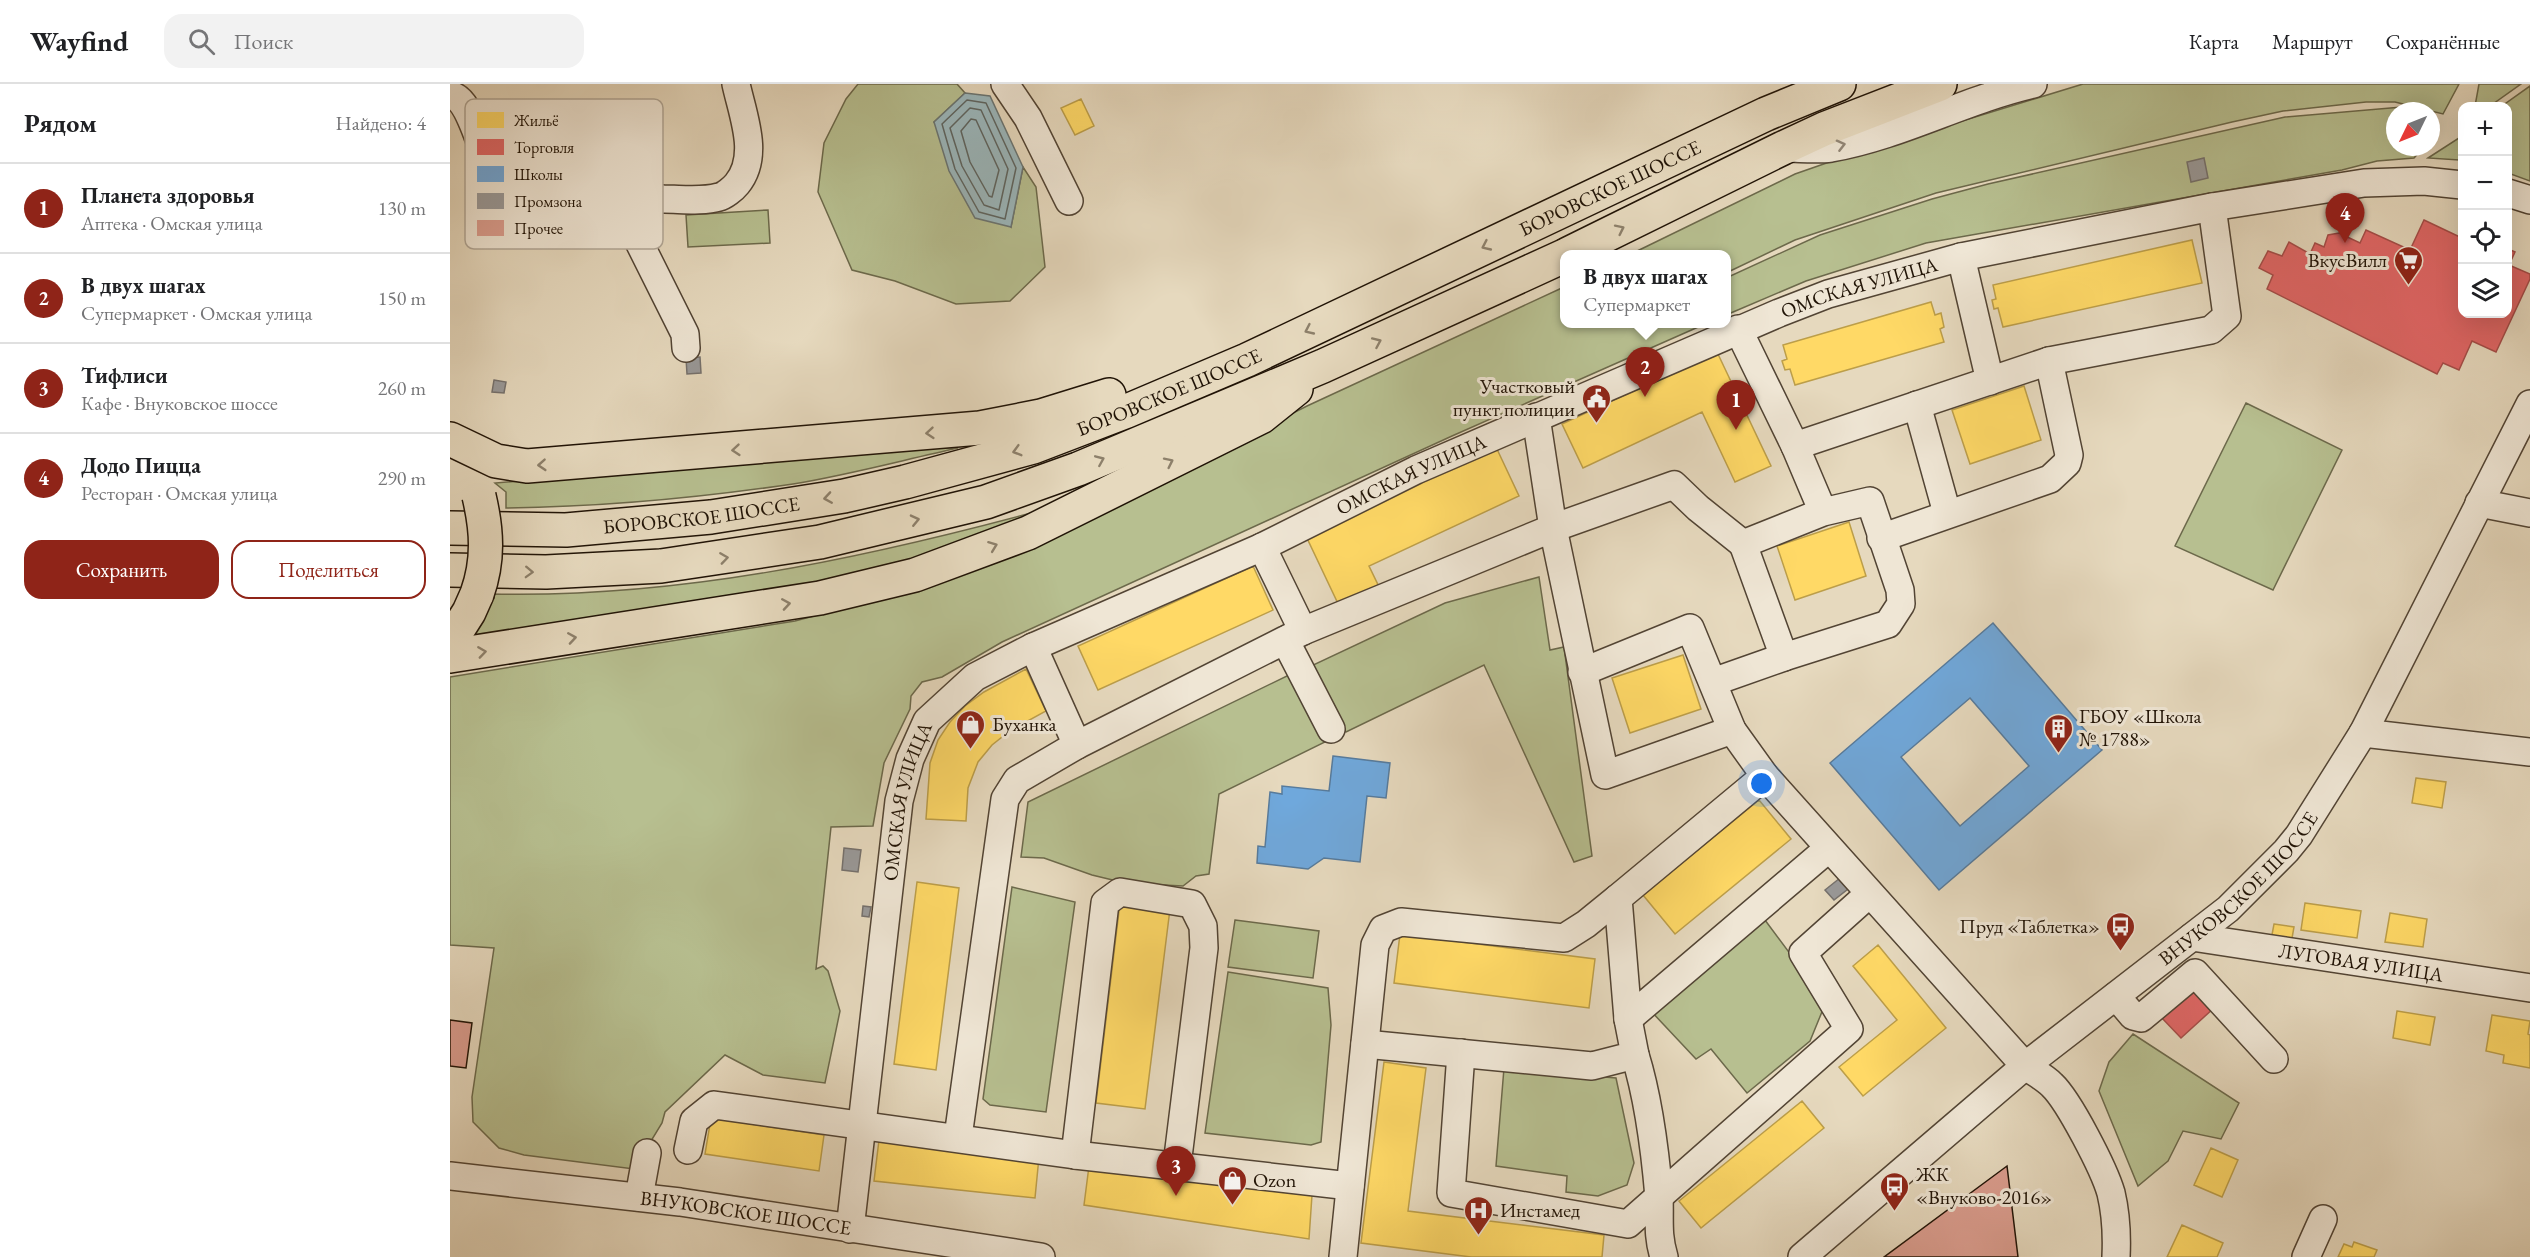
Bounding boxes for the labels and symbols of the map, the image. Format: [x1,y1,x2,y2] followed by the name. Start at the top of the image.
[465,99,663,249] legend
[2386,102,2440,156] north arrow
[513,110,559,131] text: Жильё
[1515,134,1705,242] street label: БОРОВСКОЕ ШОССЕ
[514,137,574,158] text: Торговля
[1835,140,1846,152] one-way arrow
[514,164,563,185] text: Школы
[514,191,583,212] text: Промзона
[2326,194,2364,243] pin: 4
[514,218,563,239] text: Прочее
[1614,224,1625,236] one-way arrow
[1481,239,1492,251] one-way arrow
[2392,244,2424,286] supermarket icon: ВкусВилл
[2308,247,2387,273] place label: ВкусВилл
[1777,251,1941,324] street label: ОМСКАЯ УЛИЦА
[1305,322,1316,334] one-way arrow
[1370,337,1381,349] one-way arrow
[1073,342,1266,442] street label: БОРОВСКОЕ ШОССЕ
[1626,348,1664,397] pin: 2
[1453,373,1575,422] place label: Участковый пункт полиции
[1716,380,1756,430] pin: 1
[1580,382,1612,424] public building icon: Участковый пункт полиции
[926,426,935,439] one-way arrow
[1332,428,1490,521] street label: ОМСКАЯ УЛИЦА
[731,443,741,456] one-way arrow
[1012,444,1023,456] one-way arrow
[1094,455,1105,467] one-way arrow
[537,458,546,471] one-way arrow
[1163,458,1174,470] one-way arrow
[602,490,801,540] street label: БОРОВСКОЕ ШОССЕ
[823,492,832,504] one-way arrow
[910,514,920,527] one-way arrow
[987,541,998,553] one-way arrow
[719,552,728,564] one-way arrow
[525,566,534,578] one-way arrow
[781,598,790,610] one-way arrow
[567,632,577,645] one-way arrow
[478,646,487,658] one-way arrow
[2079,703,2202,752] place label: ГБОУ «Школа № 1788»
[955,708,987,750] shop icon: Буханка
[992,711,1056,737] place label: Буханка
[2042,712,2074,754] building icon: ГБОУ «Школа № 1788»
[877,718,938,882] street label: ОМСКАЯ УЛИЦА
[1747,769,1776,798] your location
[2153,806,2324,971] street label: ВНУКОВСКОЕ ШОССЕ
[2105,910,2137,952] bus stop icon: Пруд «Таблетка»
[1959,913,2100,939] place label: Пруд «Таблетка»
[2277,937,2445,988] street label: ЛУГОВАЯ УЛИЦА
[1156,1146,1196,1196] pin: 3
[1915,1161,2052,1210] place label: ЖК «Внуково-2016»
[1216,1164,1248,1206] shop icon: Ozon
[1253,1167,1297,1193] place label: Ozon
[1879,1170,1911,1212] bus stop icon: ЖК «Внуково-2016»
[639,1185,853,1241] street label: ВНУКОВСКОЕ ШОССЕ
[1463,1194,1495,1236] hospital icon: Инстамед
[1500,1197,1580,1223] place label: Инстамед

